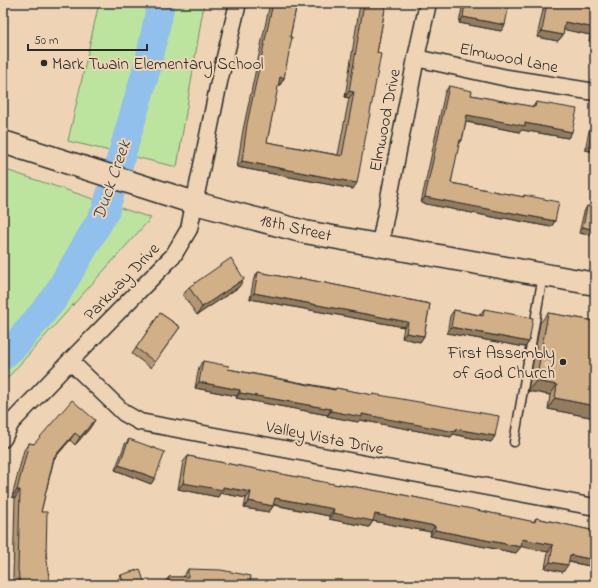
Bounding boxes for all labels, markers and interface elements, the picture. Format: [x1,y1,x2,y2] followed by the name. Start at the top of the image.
[28,26,147,52] scale bar
[34,32,58,50] text: 50 m
[457,37,561,80] street label: Elmwood Lane
[52,52,264,78] place label: Mark Twain Elementary School
[39,58,49,68] marker: Mark Twain Elementary School
[363,66,408,174] street label: Elmwood Drive
[87,136,139,224] water label: Duck Creek
[257,208,334,249] street label: 18th Street
[78,237,167,327] street label: Parkway Drive
[447,341,555,386] place label: First Assembly of God Church
[558,357,568,367] marker: First Assembly of God Church
[263,415,386,463] street label: Valley Vista Drive

